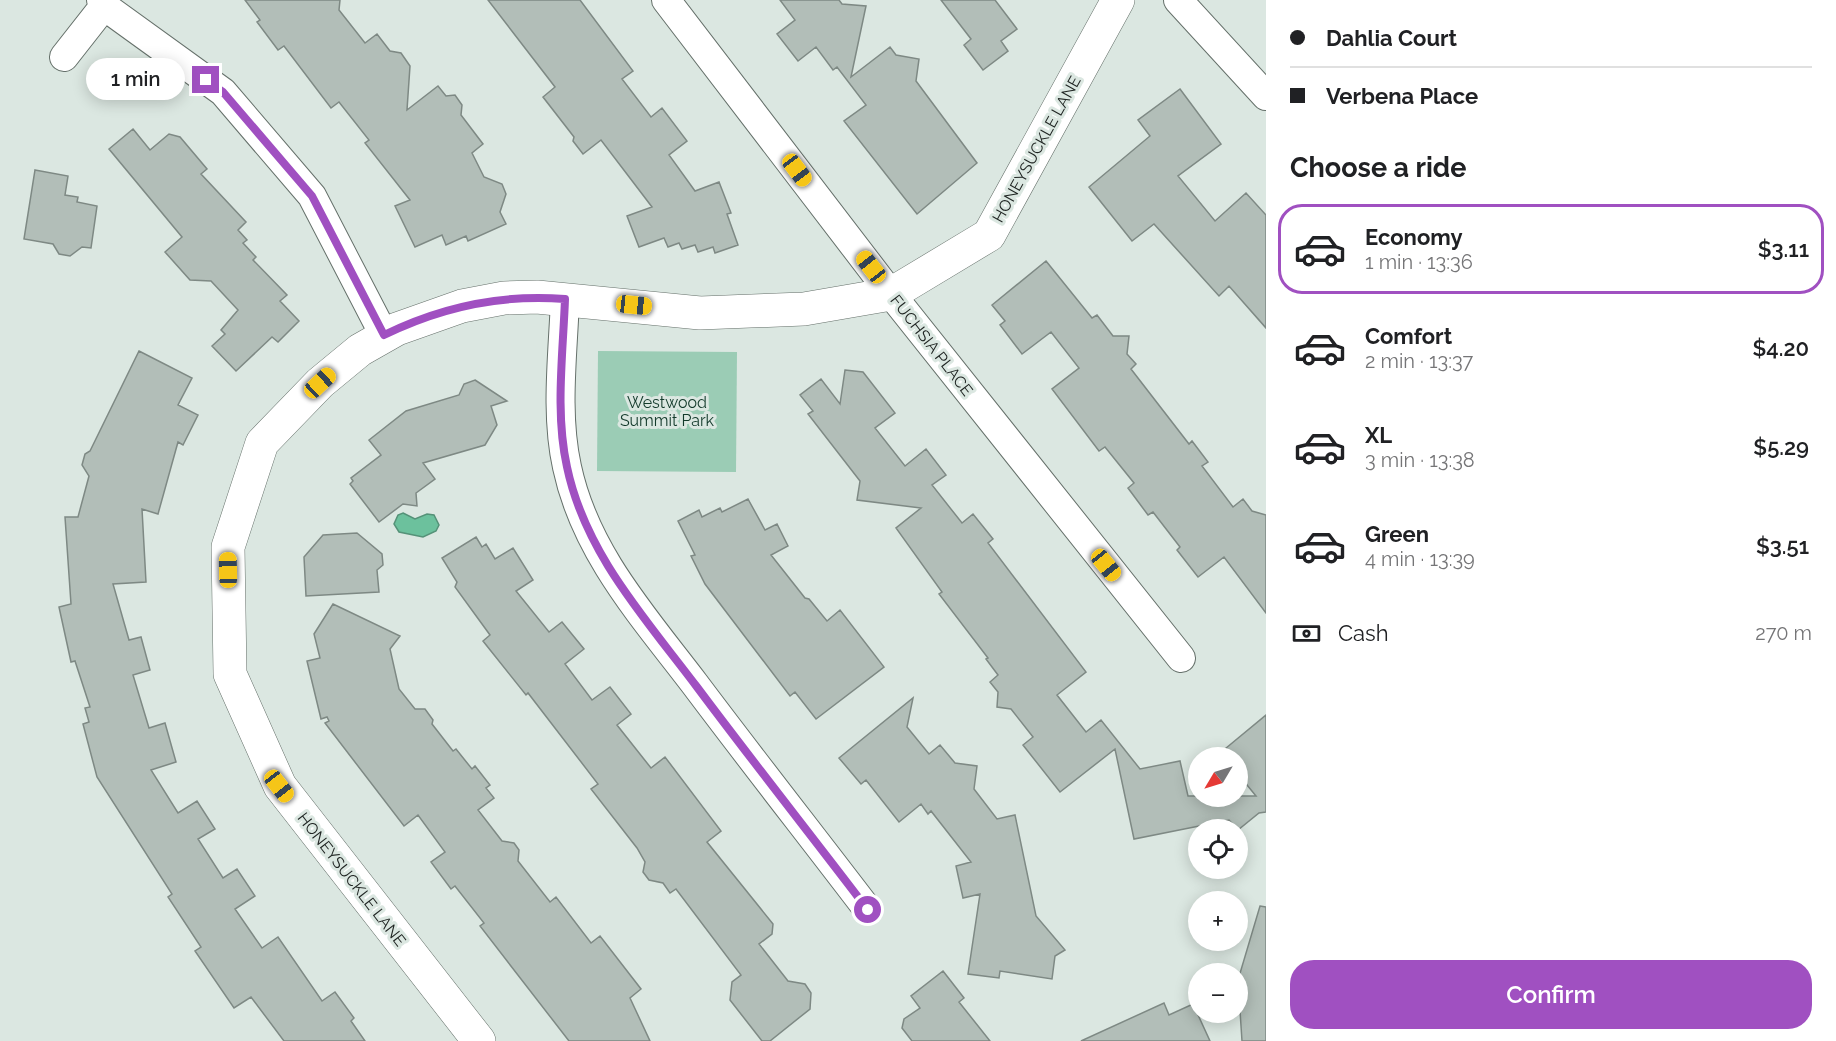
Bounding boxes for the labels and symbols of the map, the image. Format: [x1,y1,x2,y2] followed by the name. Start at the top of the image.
[86,59,185,101] callout: 1 min
[192,66,219,93] route end
[988,73,1085,226] street label: HONEYSUCKLE LANE
[779,150,815,190] car
[853,247,889,287] car
[886,291,977,400] street label: FUCHSIA PLACE
[615,294,653,316] car
[301,364,339,402] car
[620,393,715,430] park label: Westwood Summit Park
[1088,545,1124,585] car
[219,552,237,588] car
[1188,747,1248,807] north arrow
[261,766,297,806] car
[294,809,410,950] street label: HONEYSUCKLE LANE
[854,896,881,923] route start

